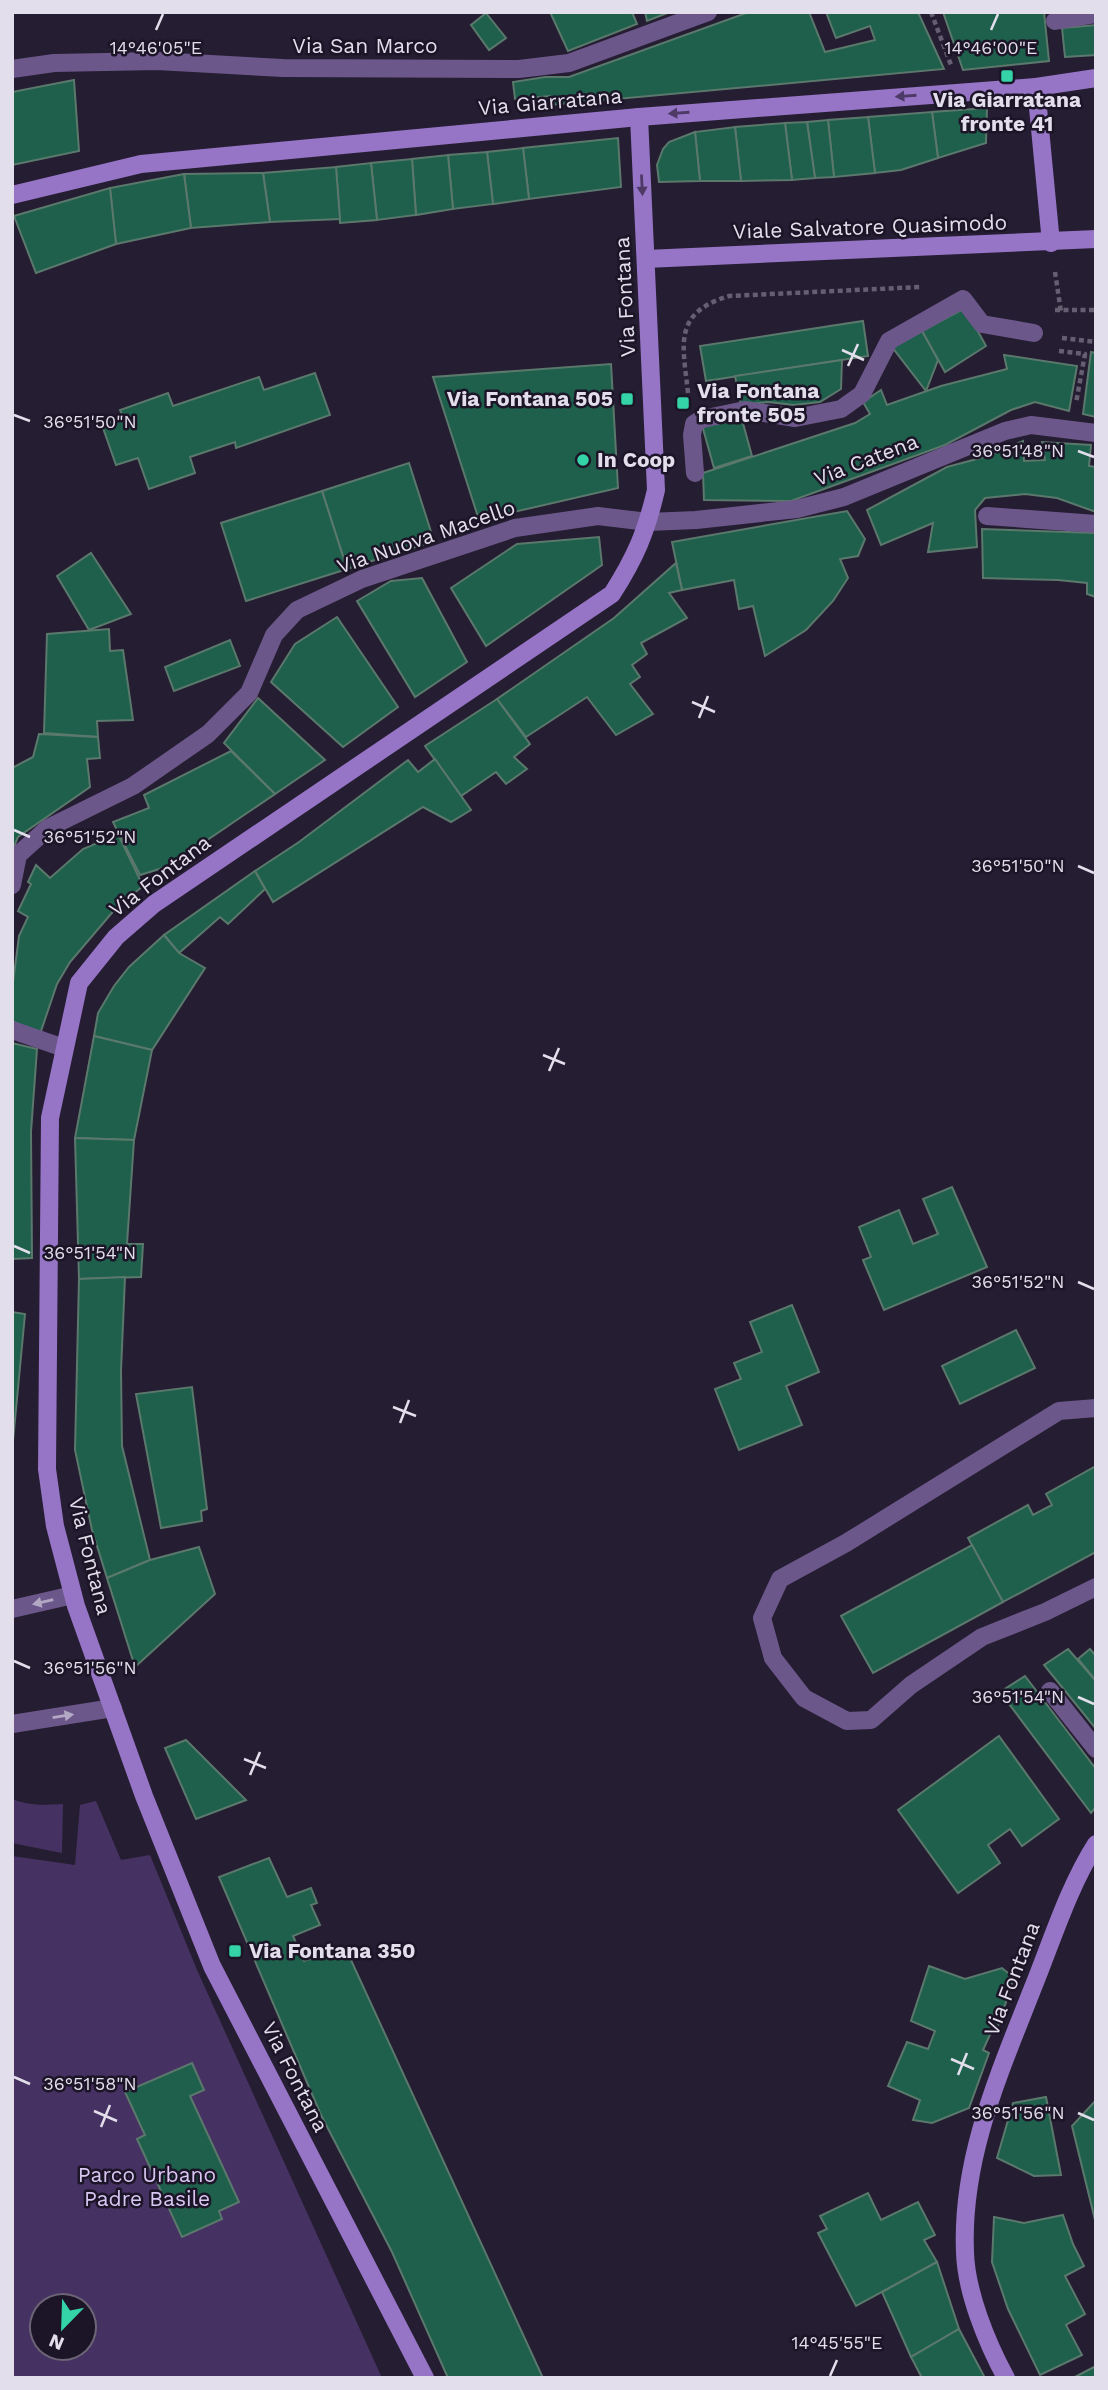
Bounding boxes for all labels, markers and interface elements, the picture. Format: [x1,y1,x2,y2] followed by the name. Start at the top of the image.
[292,33,438,58] street label: Via San Marco
[110,37,202,58] text: 14°46'05"E
[944,37,1038,58] text: 14°46'00"E
[999,68,1015,84] marker: Via Giarratana fronte 41
[477,83,623,120] street label: Via Giarratana
[933,87,1082,136] place label: Via Giarratana fronte 41
[895,91,917,102] one-way arrow
[668,108,690,119] one-way arrow
[637,174,648,196] one-way arrow
[732,209,1008,244] street label: Viale Salvatore Quasimodo
[609,236,640,358] street label: Via Fontana
[697,378,820,427] place label: Via Fontana fronte 505
[447,386,613,411] place label: Via Fontana 505
[619,391,635,407] marker: Via Fontana 505
[675,395,691,411] marker: Via Fontana fronte 505
[43,411,137,432] text: 36°51'50"N
[810,428,921,491] street label: Via Catena
[972,440,1064,461] text: 36°51'48"N
[597,447,675,472] place label: In Coop
[575,452,591,468] marker: In Coop
[333,494,518,579] street label: Via Nuova Macello
[44,826,136,847] text: 36°51'52"N
[104,829,215,922] street label: Via Fontana
[971,855,1065,876] text: 36°51'50"N
[44,1242,136,1263] text: 36°51'54"N
[972,1271,1064,1292] text: 36°51'52"N
[64,1494,117,1617] street label: Via Fontana
[32,1597,54,1608] one-way arrow
[43,1657,137,1678] text: 36°51'56"N
[972,1686,1064,1707] text: 36°51'54"N
[52,1710,74,1721] one-way arrow
[978,1918,1045,2040] street label: Via Fontana
[249,1938,416,1963] place label: Via Fontana 350
[227,1943,243,1959] marker: Via Fontana 350
[257,2017,334,2136] street label: Via Fontana
[43,2073,137,2094] text: 36°51'58"N
[971,2102,1065,2123] text: 36°51'56"N
[78,2162,216,2211] park label: Parco Urbano Padre Basile
[28,2292,98,2362] north arrow
[46,2329,68,2356] text: N
[791,2332,883,2353] text: 14°45'55"E

